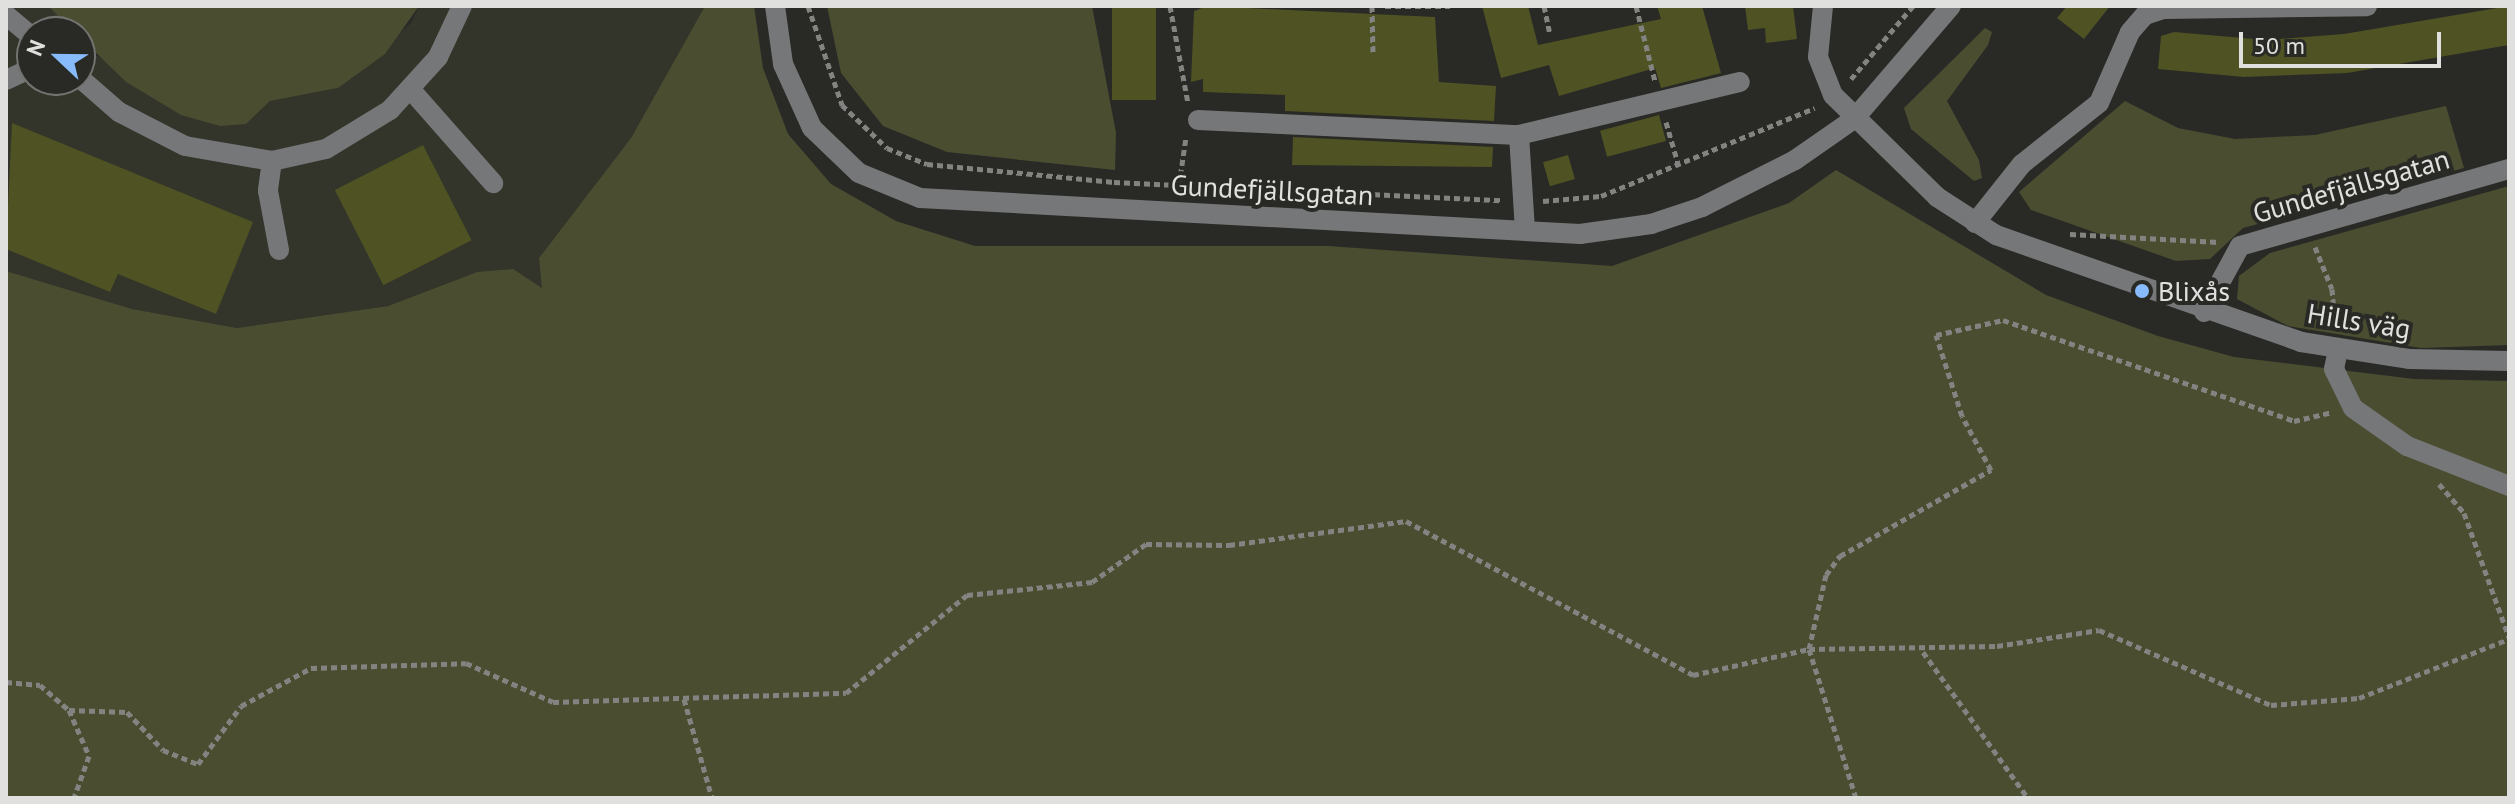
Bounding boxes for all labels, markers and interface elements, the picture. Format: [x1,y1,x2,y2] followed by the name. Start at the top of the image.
[16,16,96,96] north arrow
[2243,16,2445,66] scale bar
[2253,30,2305,61] text: 50 m
[20,36,51,60] text: N
[2249,142,2453,230] street label: Gundefjällsgatan
[1170,168,1374,212] street label: Gundefjällsgatan
[2158,274,2230,308] place label: Blixås
[2133,282,2151,300] marker: Blixås
[2305,296,2413,346] street label: Hills väg

